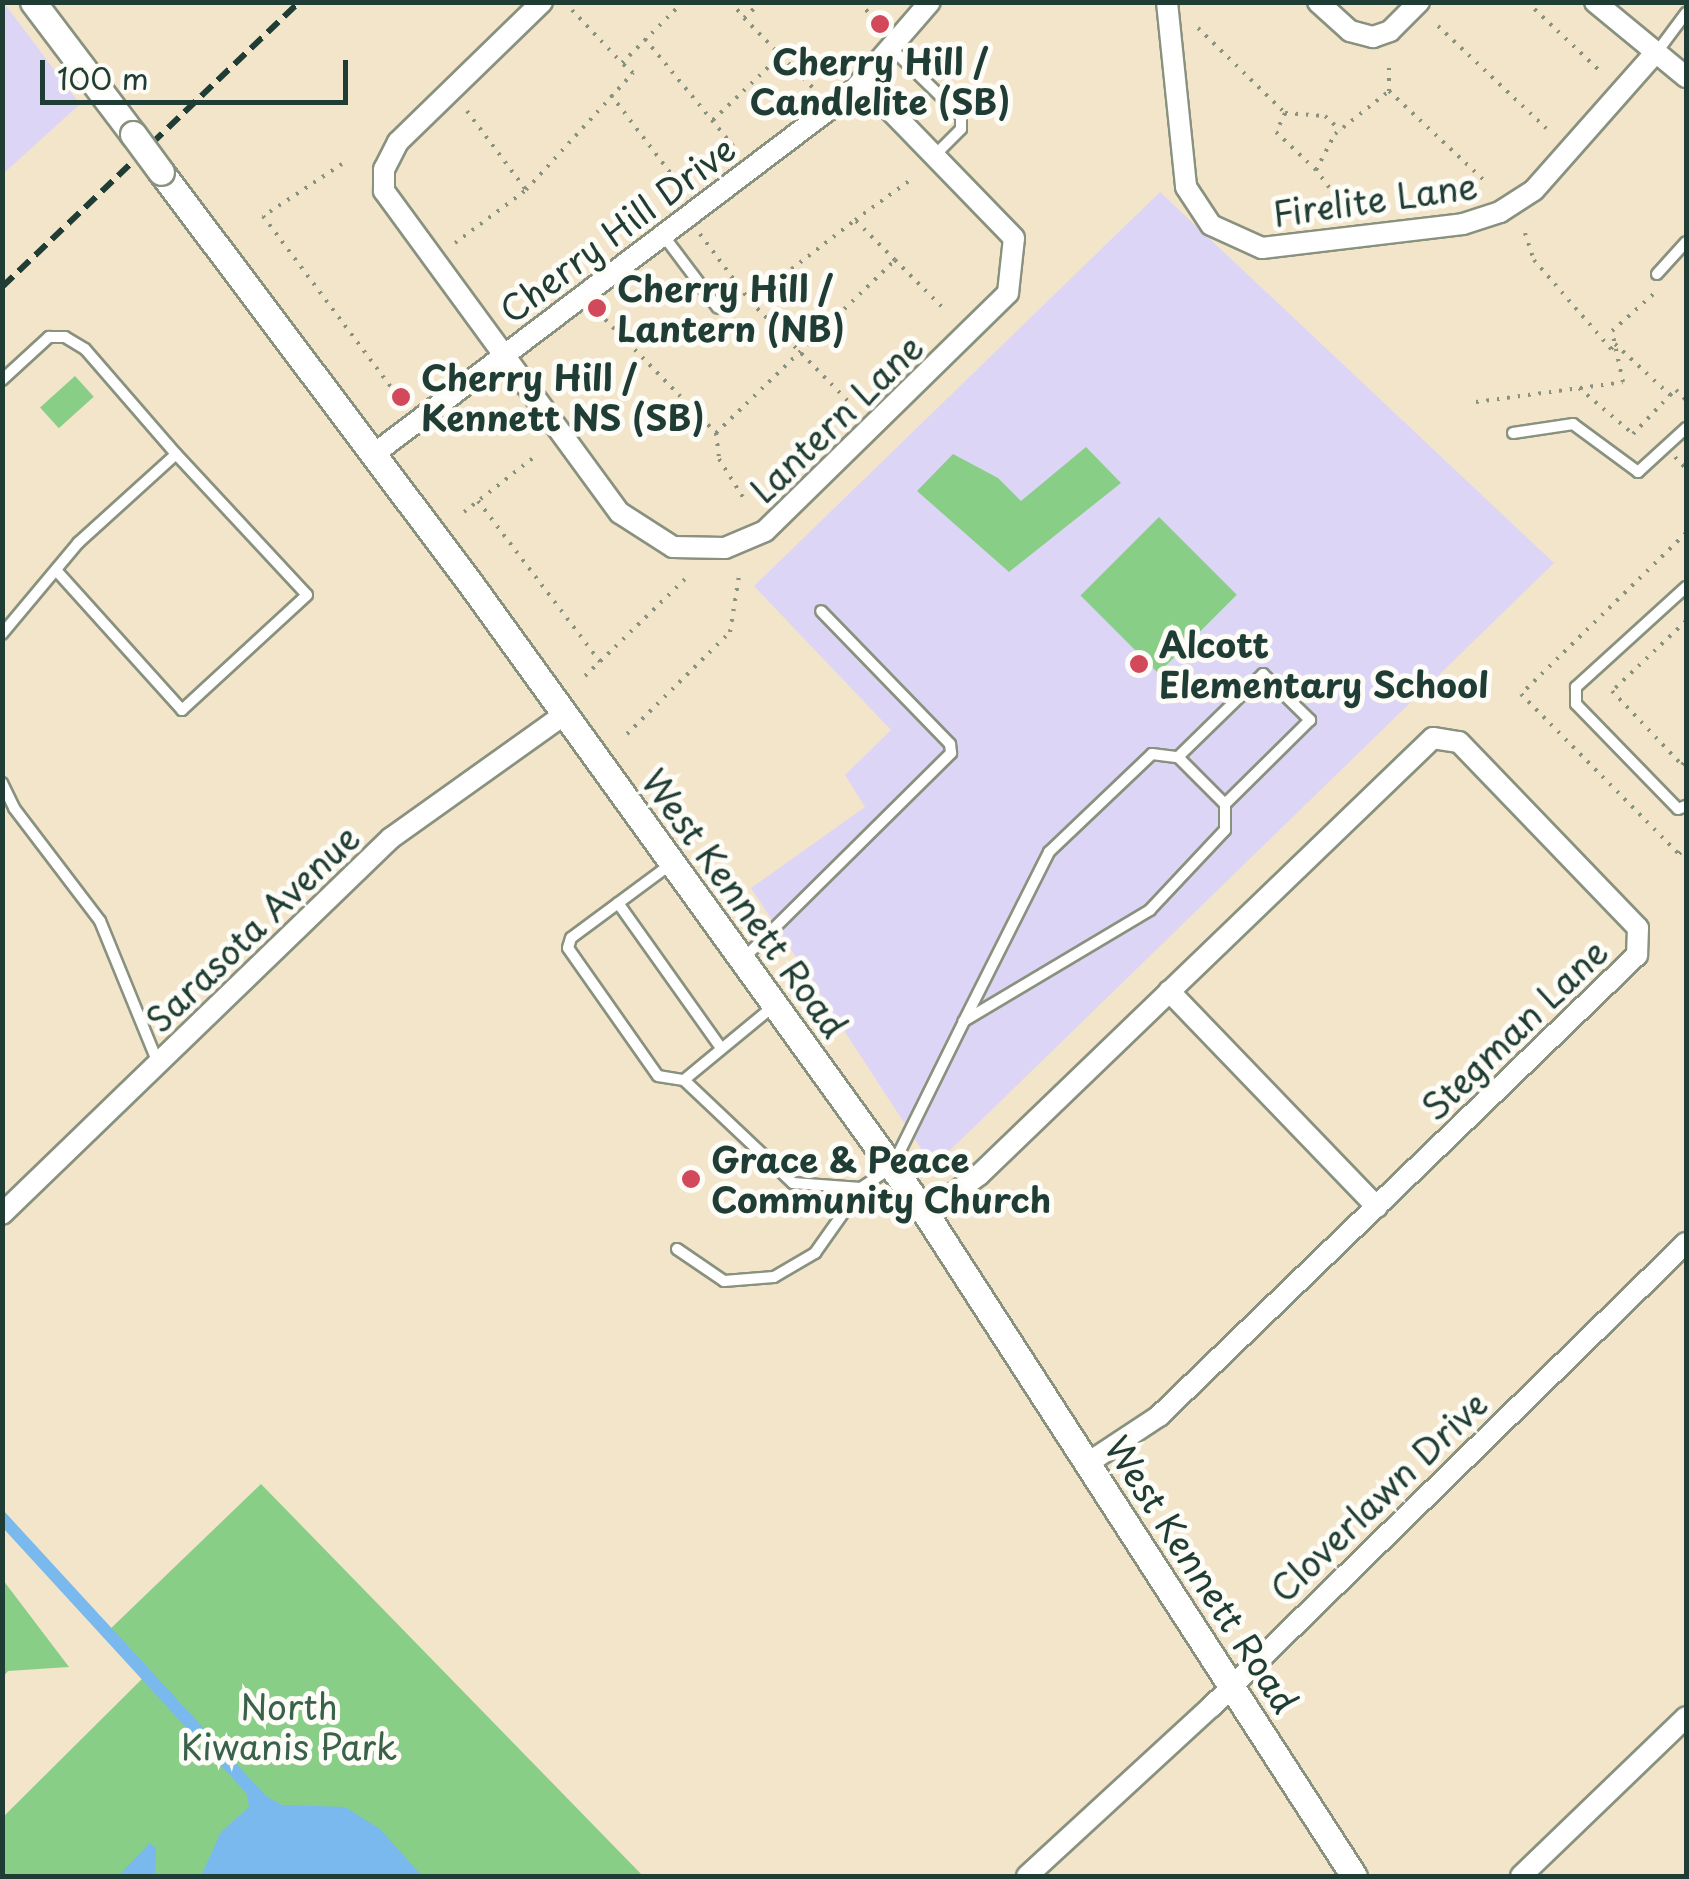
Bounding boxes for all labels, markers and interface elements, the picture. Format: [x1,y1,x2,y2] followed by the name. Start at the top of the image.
[869,13,891,35] marker: Cherry Hill / Candlelite (SB)
[45,40,352,102] scale bar
[749,40,1011,122] place label: Cherry Hill / Candlelite (SB)
[57,55,149,100] text: 100 m
[490,126,744,332] street label: Cherry Hill Drive
[1270,164,1480,234] street label: Firelite Lane
[617,267,846,349] place label: Cherry Hill / Lantern (NB)
[586,297,608,319] marker: Cherry Hill / Lantern (NB)
[741,325,931,511] street label: Lantern Lane
[421,356,705,438] place label: Cherry Hill / Kennett NS (SB)
[390,386,412,408] marker: Cherry Hill / Kennett NS (SB)
[1159,623,1489,705] place label: Alcott Elementary School
[1128,653,1150,675] marker: Alcott Elementary School
[634,761,856,1045] street label: West Kennett Road
[136,815,368,1041] street label: Sarasota Avenue
[1413,930,1615,1128] street label: Stegman Lane
[711,1138,1053,1220] place label: Grace & Peace Community Church
[680,1168,702,1190] marker: Grace & Peace Community Church
[1260,1381,1496,1611] street label: Cloverlawn Drive
[1097,1428,1307,1720] street label: West Kennett Road
[181,1685,397,1767] park label: North Kiwanis Park

